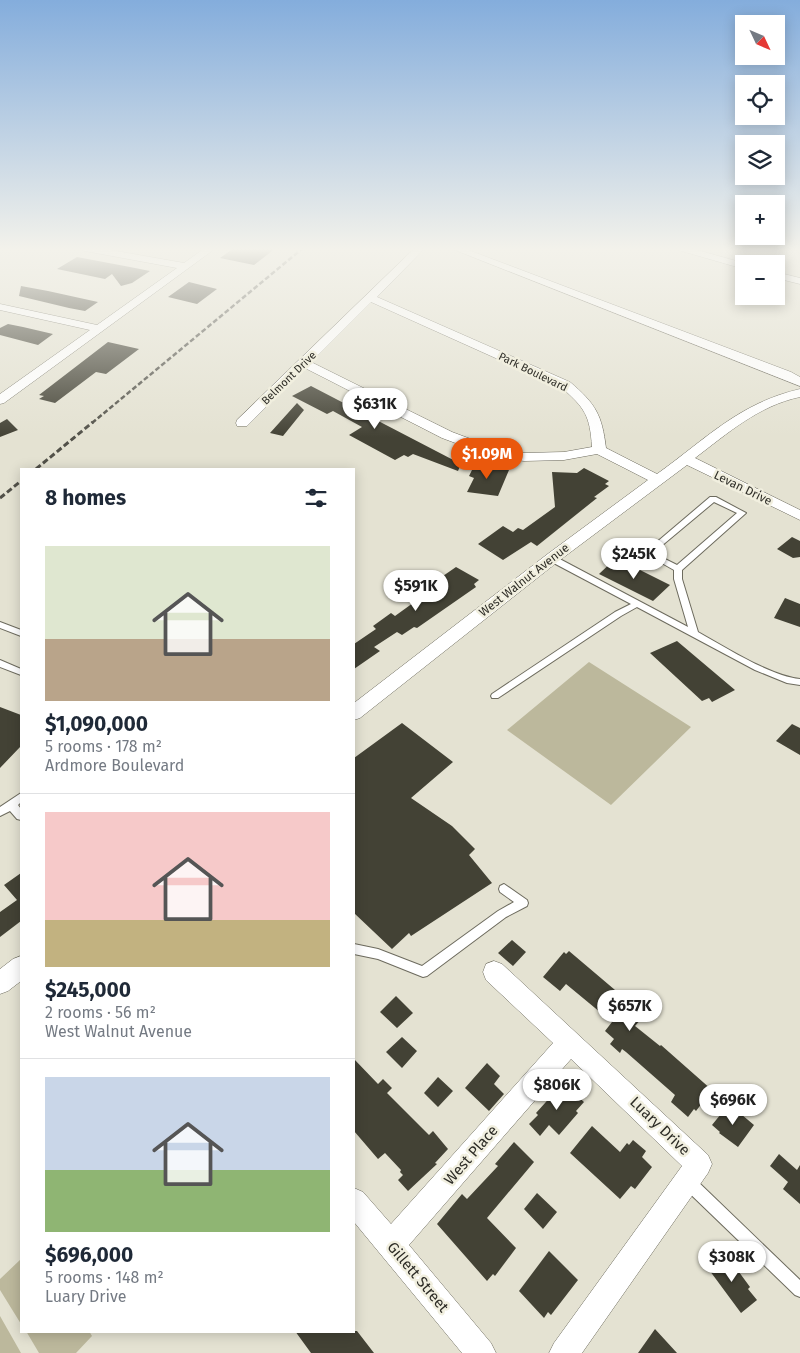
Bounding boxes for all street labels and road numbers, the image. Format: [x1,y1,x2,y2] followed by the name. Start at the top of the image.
[259,349,319,407] street label: Belmont Drive
[496,350,570,394] street label: Park Boulevard
[712,468,774,508] street label: Levan Drive
[476,541,572,619] street label: West Walnut Avenue
[626,1093,694,1159] street label: Luary Drive
[440,1122,502,1188] street label: West Place
[383,1238,453,1316] street label: Gillett Street

